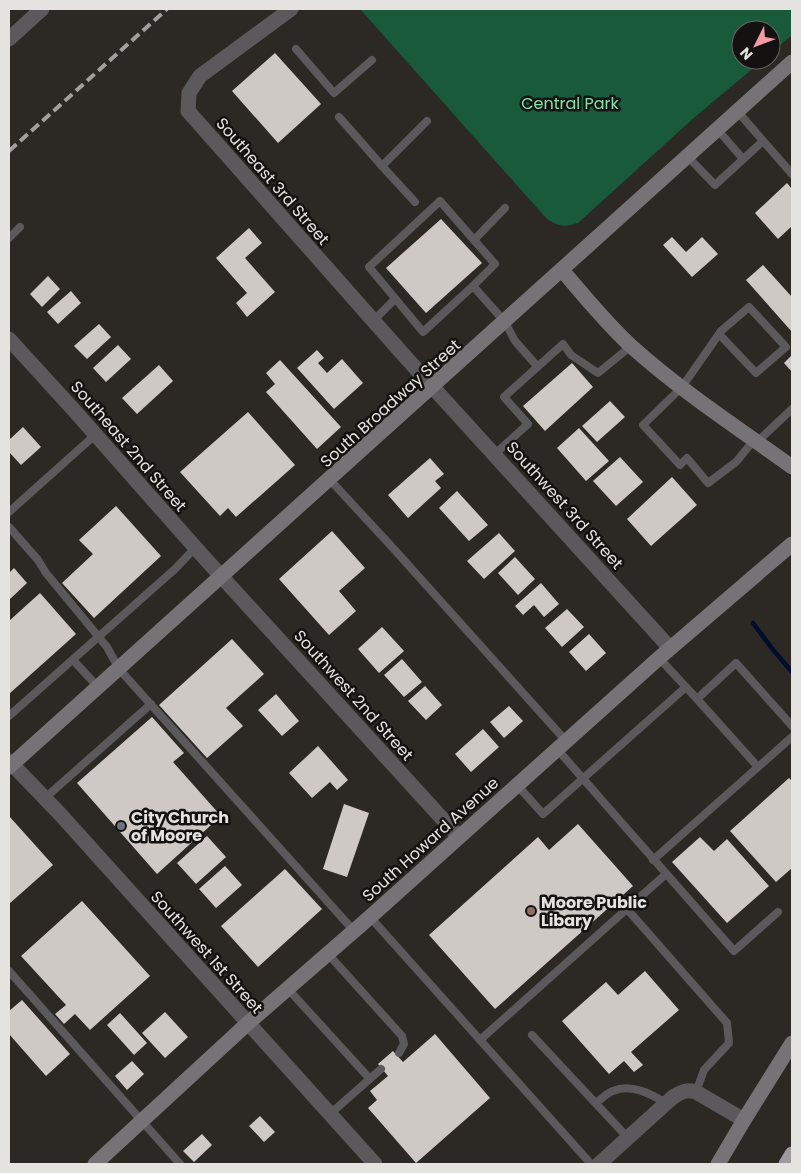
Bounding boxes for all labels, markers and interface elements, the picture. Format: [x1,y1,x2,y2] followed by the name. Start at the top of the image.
[731,20,781,70] north arrow
[735,43,757,64] text: N
[521,92,620,115] park label: Central Park
[211,112,335,250] street label: Southeast 3rd Street
[315,334,466,473] street label: South Broadway Street
[65,376,192,517] street label: Southeast 2nd Street
[501,436,628,574] street label: Southwest 3rd Street
[289,625,419,766] street label: Southwest 2nd Street
[357,772,504,907] street label: South Howard Avenue
[131,806,229,847] place label: City Church of Moore
[115,820,127,832] marker: City Church of Moore
[145,886,268,1019] street label: Southwest 1st Street
[541,891,647,932] place label: Moore Public Libary
[525,905,537,917] marker: Moore Public Libary

